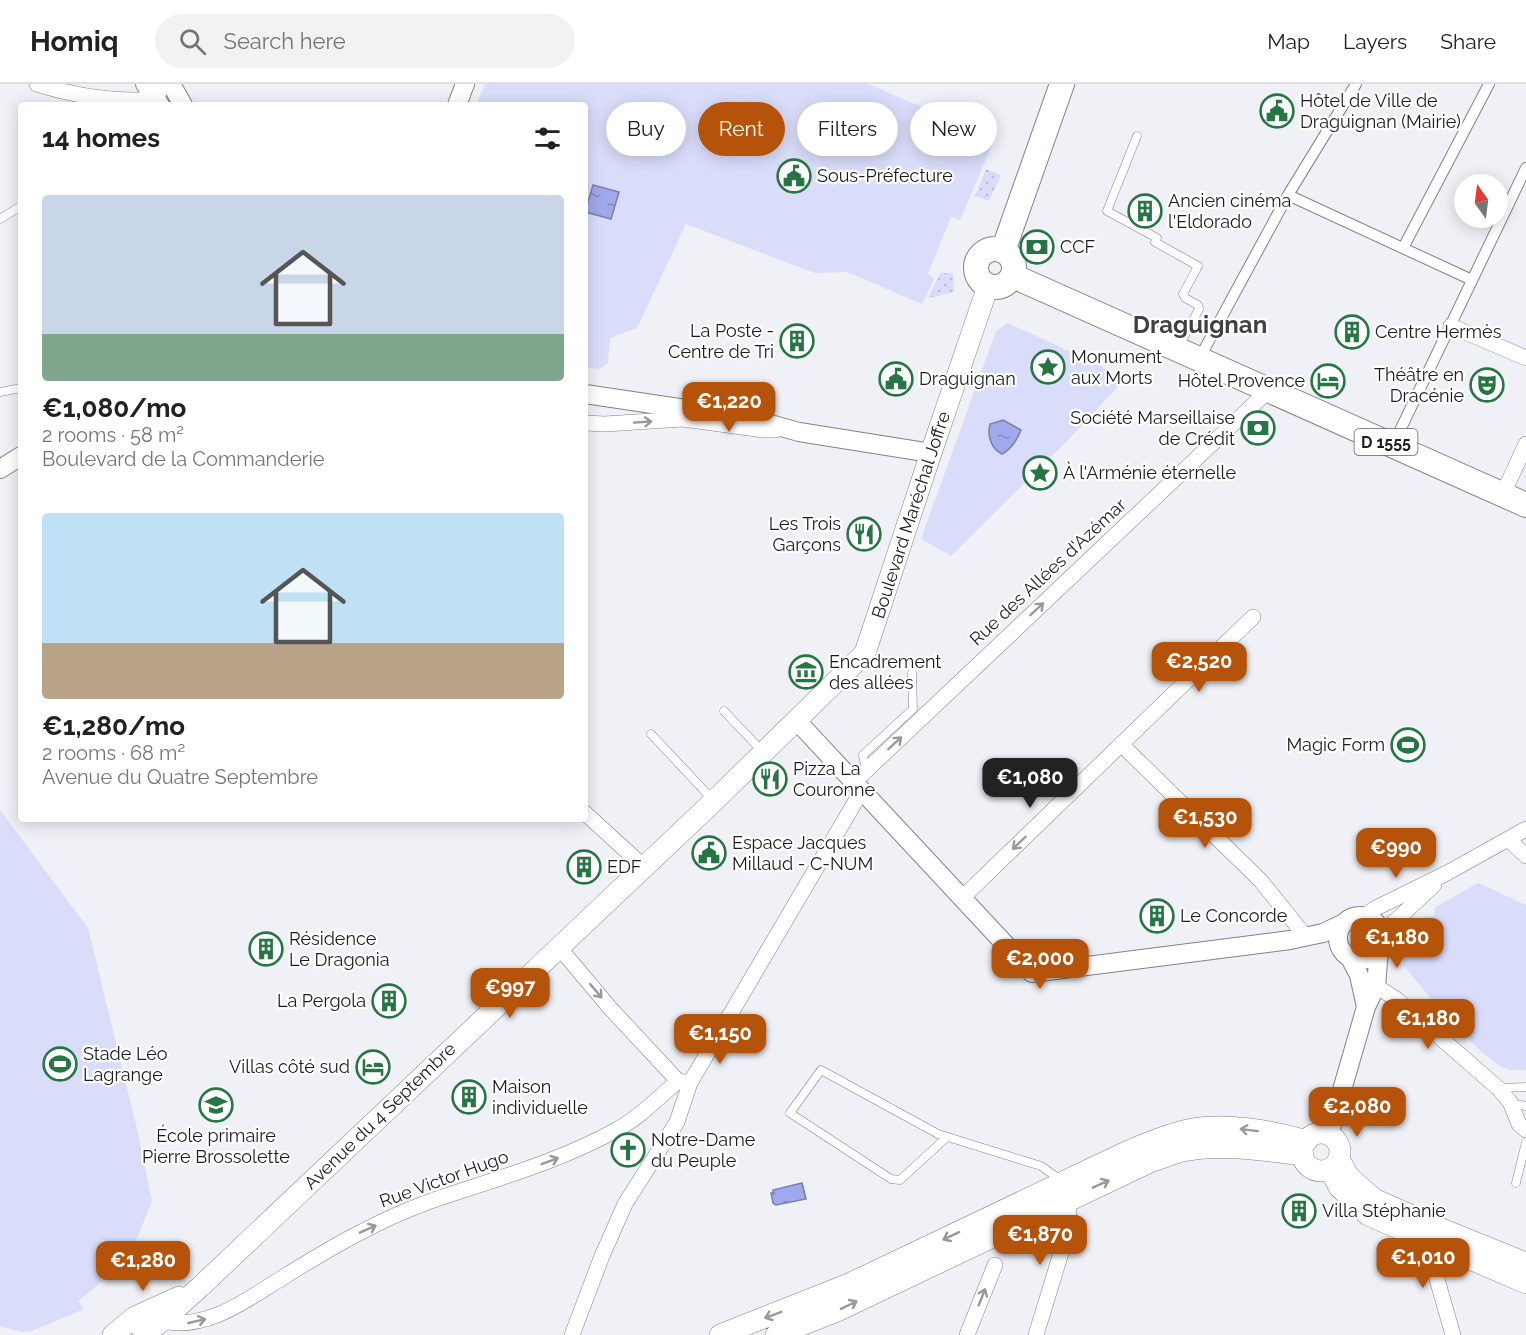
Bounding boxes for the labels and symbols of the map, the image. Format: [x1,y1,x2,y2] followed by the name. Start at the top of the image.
[1300,90,1461,132] place label: Hôtel de Ville de Draguignan (Mairie)
[1259,93,1295,129] public building icon: Hôtel de Ville de Draguignan (Mairie)
[776,158,812,194] public building icon: Sous-Préfecture
[817,165,953,186] place label: Sous-Préfecture
[1454,174,1508,228] north arrow
[1168,190,1291,232] place label: Ancien cinéma l'Eldorado
[1127,193,1163,229] building icon: Ancien cinéma l'Eldorado
[1019,229,1055,265] bank icon: CCF
[1060,236,1095,257] place label: CCF
[1133,310,1267,339] district label: Draguignan
[1334,314,1370,350] building icon: Centre Hermès
[668,320,774,362] place label: La Poste - Centre de Tri
[1375,321,1502,342] place label: Centre Hermès
[779,323,815,359] building icon: La Poste - Centre de Tri
[1071,346,1162,388] place label: Monument aux Morts
[1030,349,1066,385] place icon: Monument aux Morts
[878,361,914,397] public building icon: Draguignan
[1310,363,1346,399] hotel icon: Hôtel Provence
[1374,364,1464,406] place label: Théâtre en Dracénie
[1469,367,1505,403] theatre icon: Théâtre en Dracénie
[919,368,1016,389] place label: Draguignan
[1178,370,1305,391] place label: Hôtel Provence
[680,382,778,433] pin: €1,220
[1070,407,1235,449] place label: Société Marseillaise de Crédit
[867,408,954,621] street label: Boulevard Maréchal Joffre
[1240,410,1276,446] bank icon: Société Marseillaise de Crédit
[633,416,653,427] one-way arrow
[1354,429,1418,455] road number: D 1555
[1022,455,1058,491] place icon: À l'Arménie éternelle
[1063,461,1236,483] place label: À l'Arménie éternelle
[965,493,1131,650] street label: Rue des Allées d'Azémar
[769,513,841,555] place label: Les Trois Garçons
[846,516,882,552] restaurant icon: Les Trois Garçons
[1030,602,1045,616] one-way arrow
[1150,642,1248,693] pin: €2,520
[829,651,941,693] place label: Encadrement des allées
[788,654,824,690] museum icon: Encadrement des allées
[1390,727,1426,763] sports icon: Magic Form
[1286,734,1385,755] place label: Magic Form
[888,735,903,750] one-way arrow
[793,758,875,800] place label: Pizza La Couronne
[981,758,1079,809] pin: €1,080
[752,761,788,797] restaurant icon: Pizza La Couronne
[1156,798,1254,849] pin: €1,530
[1360,828,1432,879] pin: €990
[732,832,873,874] place label: Espace Jacques Millaud - C-NUM
[691,835,727,871] public building icon: Espace Jacques Millaud - C-NUM
[1011,836,1026,851] one-way arrow
[566,849,602,885] building icon: EDF
[607,856,641,877] place label: EDF
[1139,898,1175,934] building icon: Le Concorde
[1180,905,1288,926] place label: Le Concorde
[1348,918,1446,969] pin: €1,180
[289,928,389,970] place label: Résidence Le Dragonia
[248,931,284,967] building icon: Résidence Le Dragonia
[991,939,1089,990] pin: €2,000
[474,968,546,1019] pin: €997
[371,983,407,1019] building icon: La Pergola
[589,983,603,998] one-way arrow
[277,990,366,1011] place label: La Pergola
[1379,999,1477,1050] pin: €1,180
[671,1014,769,1065] pin: €1,150
[300,1038,460,1193] street label: Avenue du 4 Septembre
[83,1043,168,1085] place label: Stade Léo Lagrange
[42,1046,78,1082] sports icon: Stade Léo Lagrange
[355,1049,391,1085] hotel icon: Villas côté sud
[229,1056,350,1077] place label: Villas côté sud
[492,1076,588,1118] place label: Maison individuelle
[451,1079,487,1115] building icon: Maison individuelle
[198,1087,234,1123] school or university icon: École primaire Pierre Brossolette
[1308,1087,1406,1138] pin: €2,080
[142,1124,290,1167] place label: École primaire Pierre Brossolette
[1240,1125,1260,1136] one-way arrow
[651,1129,756,1171] place label: Notre-Dame du Peuple
[610,1132,646,1168] church icon: Notre-Dame du Peuple
[376,1145,511,1212] street label: Rue Victor Hugo
[541,1155,559,1166] one-way arrow
[1091,1178,1109,1190] one-way arrow
[1281,1193,1317,1229] building icon: Villa Stéphanie
[1322,1200,1446,1221] place label: Villa Stéphanie
[991,1215,1089,1266] pin: €1,870
[358,1222,376,1234] one-way arrow
[943,1230,961,1242] one-way arrow
[1374,1238,1472,1289] pin: €1,010
[94,1241,192,1292] pin: €1,280
[977,1288,988,1307] one-way arrow
[840,1299,858,1311] one-way arrow
[765,1311,783,1322] one-way arrow
[187,1314,206,1326] one-way arrow

